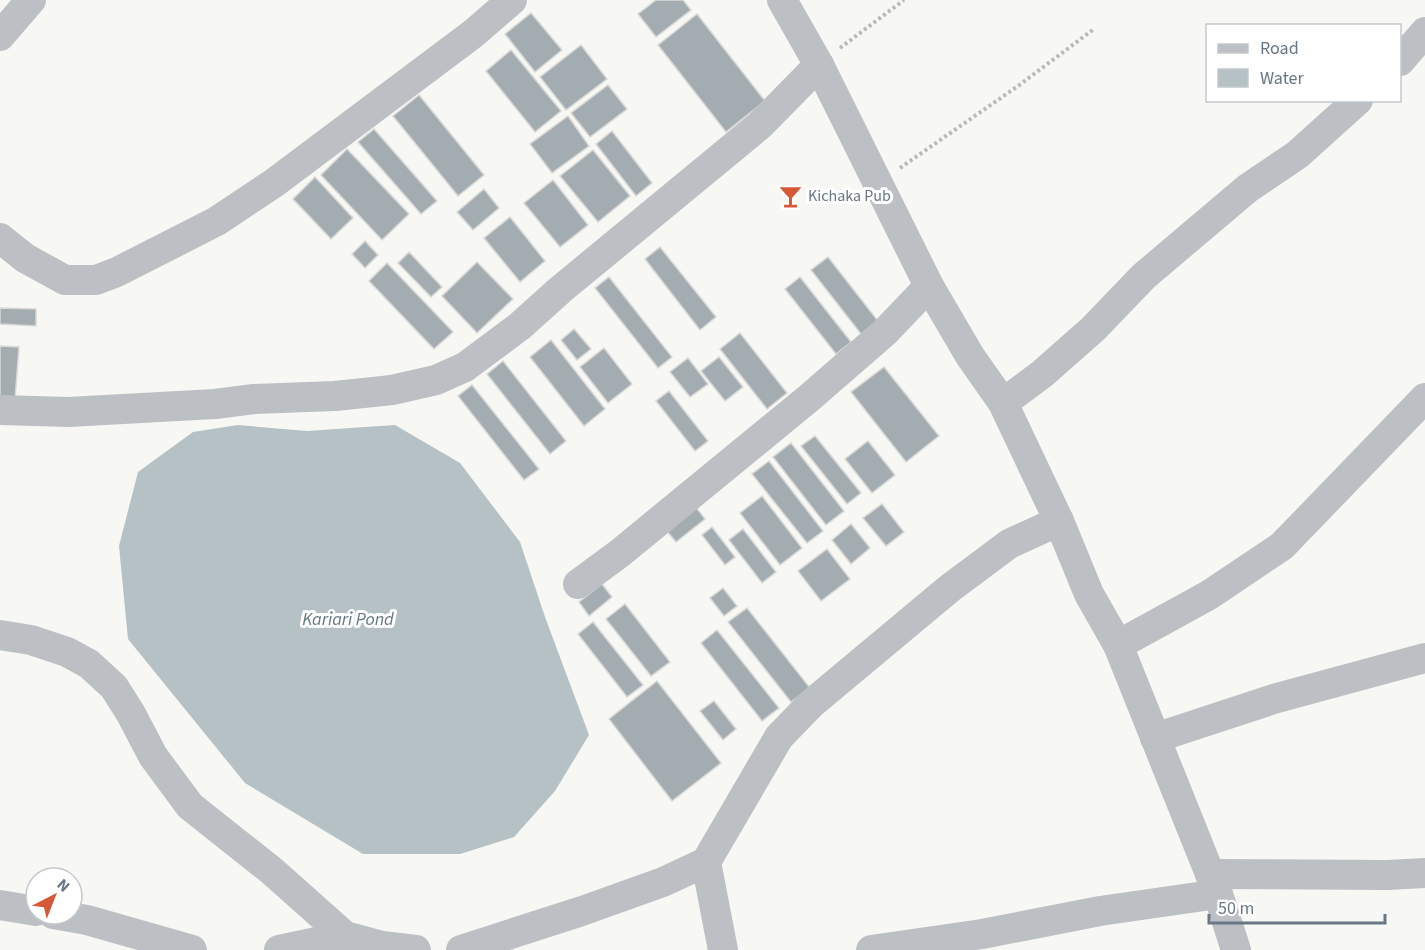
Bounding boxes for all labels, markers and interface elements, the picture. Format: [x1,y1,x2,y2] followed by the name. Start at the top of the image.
[1206,24,1401,102] legend
[1260,36,1299,61] text: Road
[1260,66,1304,91] text: Water
[777,183,803,209] bar icon: Kichaka Pub
[808,185,891,207] place label: Kichaka Pub
[302,607,394,632] water label: Kariari Pond
[24,866,84,926] north arrow
[52,874,75,897] text: N
[1209,887,1384,925] scale bar
[1218,896,1254,921] text: 50 m

